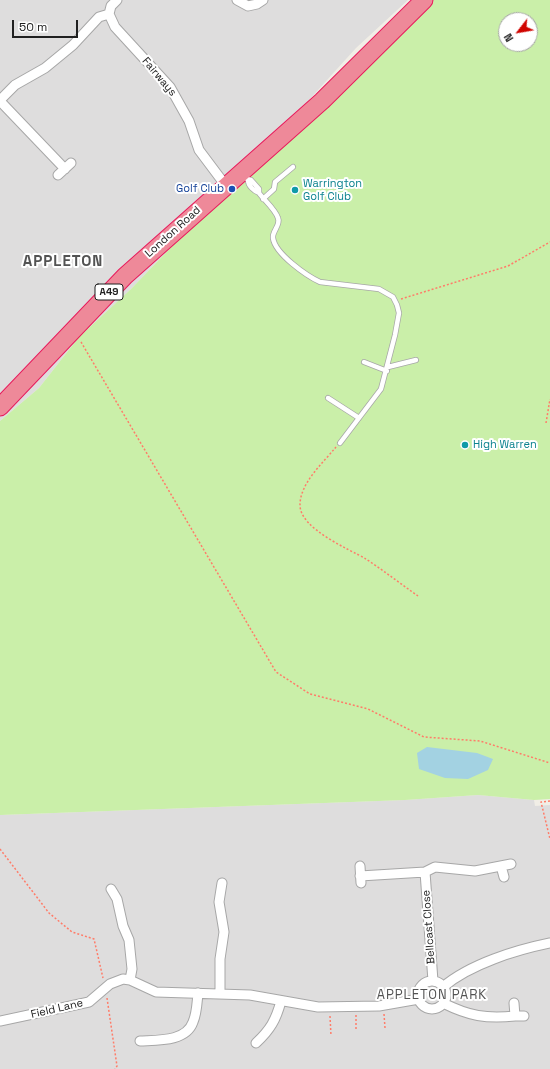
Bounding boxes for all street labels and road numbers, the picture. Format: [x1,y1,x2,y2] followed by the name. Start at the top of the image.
[139,55,179,99] street label: Fairways
[143,204,203,260] street label: London Road
[95,284,123,300] road number: A49
[420,889,438,965] street label: Bellcast Close
[30,997,84,1021] street label: Field Lane

